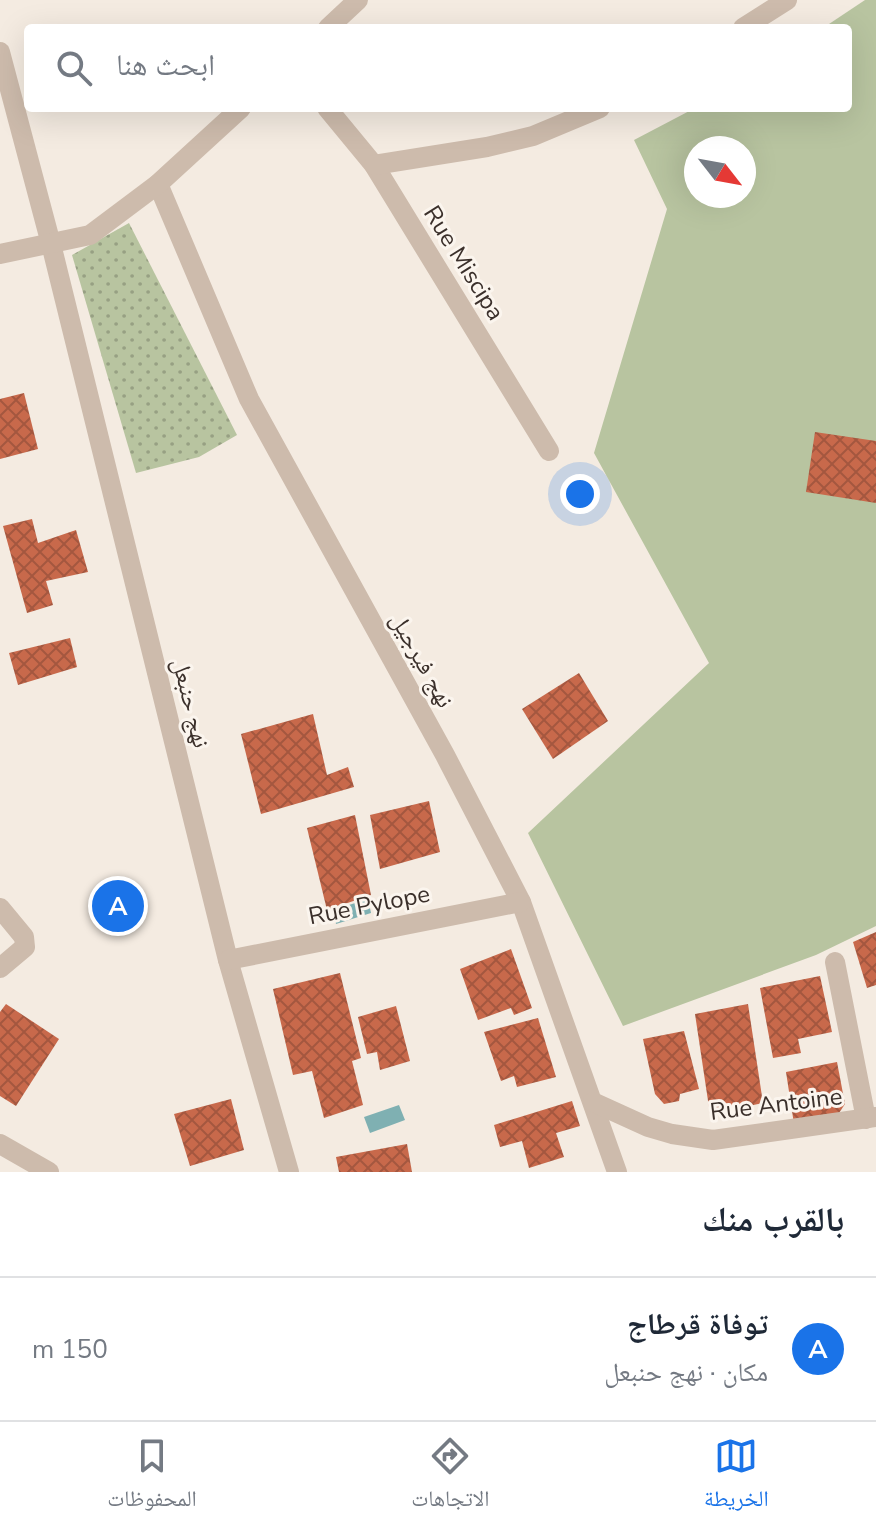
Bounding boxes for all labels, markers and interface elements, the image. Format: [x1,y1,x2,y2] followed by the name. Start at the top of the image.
[24,24,852,112] search box
[116,45,215,86] text: ابحث هنا
[52,46,96,90] icon: search
[684,136,756,208] north arrow
[416,200,512,326] street label: Rue Miscipa
[560,474,600,514] your location
[383,607,461,713] street label: نهج فيرجيل
[164,655,218,751] street label: نهج حنبعل
[92,876,144,936] pin: A
[306,878,432,932] street label: Rue Pylope
[708,1080,844,1128] street label: Rue Antoine
[702,1197,844,1243] text: بالقرب منك
[627,1304,768,1345] text: توفاة قرطاج
[32,1332,108,1367] text: 150 m
[808,1332,828,1367] text: A
[604,1355,768,1390] text: مكان · نهج حنبعل
[107,1434,197,1520] tab: المحفوظات
[411,1434,489,1520] tab: الاتجاهات
[704,1434,769,1520] tab: الخريطة

